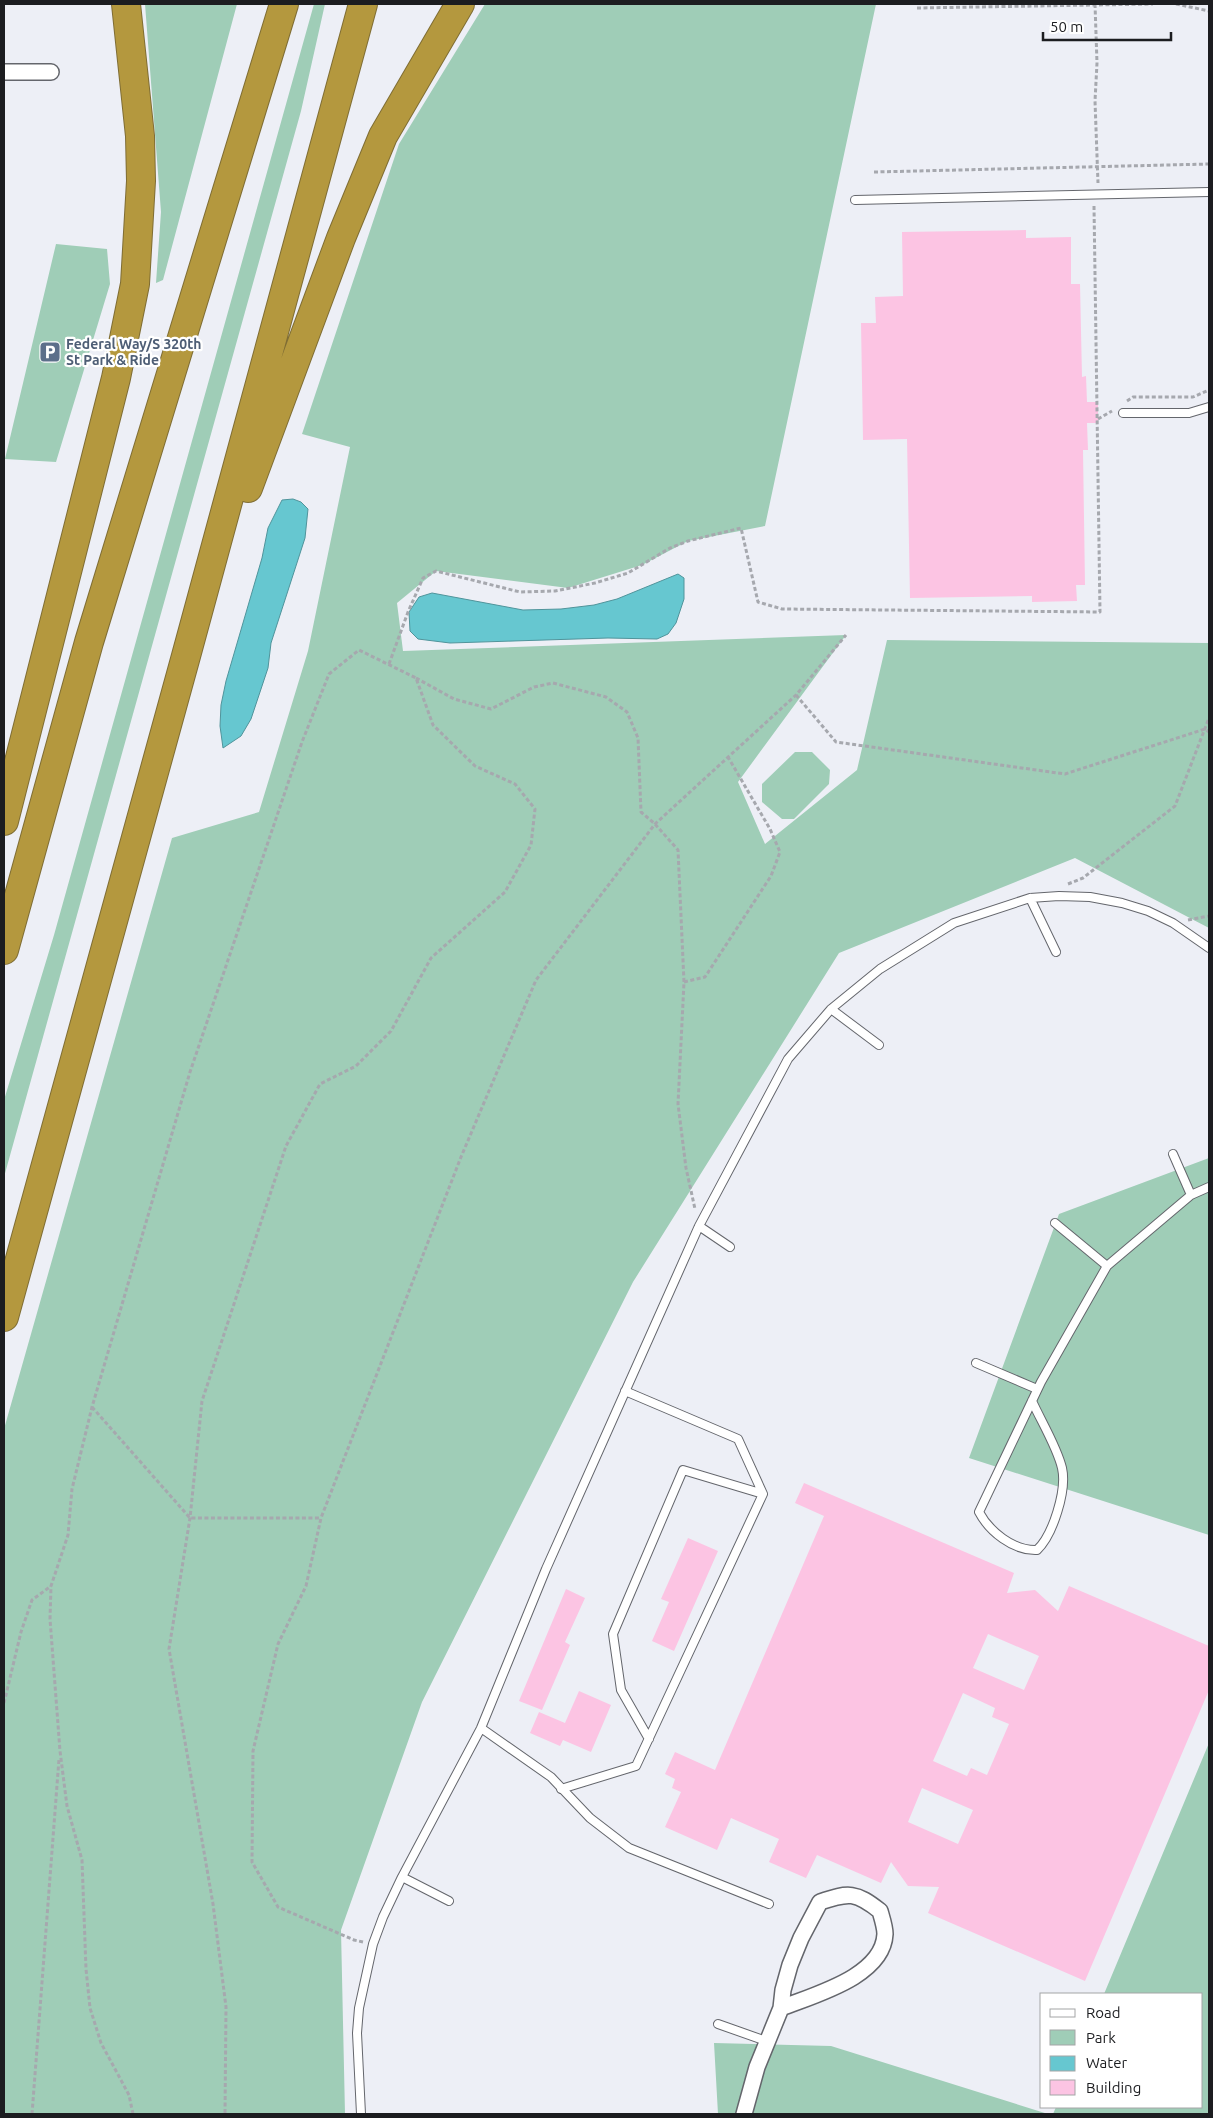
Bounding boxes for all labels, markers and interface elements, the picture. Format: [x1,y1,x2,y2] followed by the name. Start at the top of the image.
[1043,10,1170,42] scale bar
[1050,18,1083,35] text: 50 m
[66,336,201,368] place label: Federal Way/S 320th St Park & Ride
[38,340,62,364] parking icon: Federal Way/S 320th St Park & Ride
[1040,1993,1203,2108] legend
[1086,2004,1121,2021] text: Road
[1086,2029,1116,2046] text: Park
[1086,2054,1127,2071] text: Water
[1086,2079,1141,2096] text: Building

